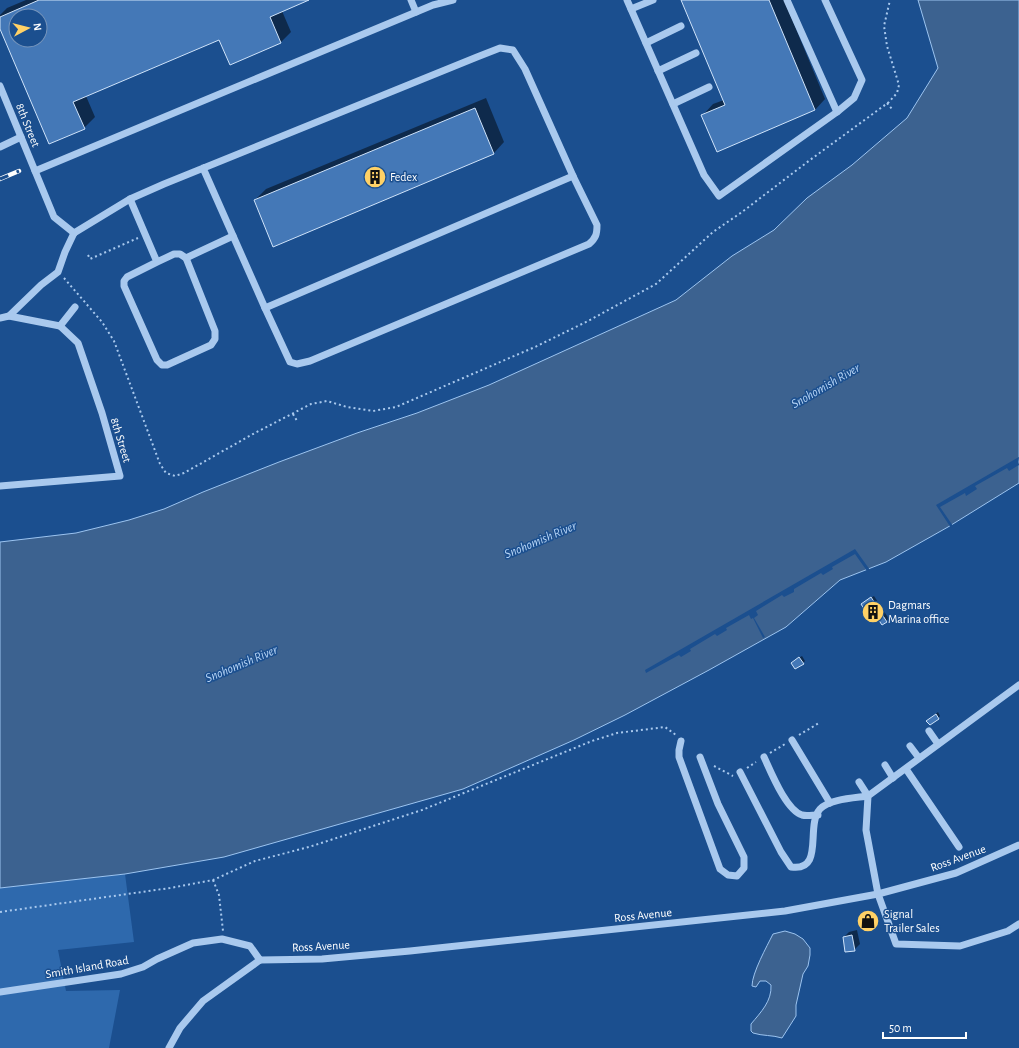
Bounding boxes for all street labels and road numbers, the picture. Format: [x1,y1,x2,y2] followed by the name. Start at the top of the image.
[14,101,42,149] street label: 8th Street
[109,416,134,464] street label: 8th Street
[929,842,987,874] street label: Ross Avenue
[614,906,672,924] street label: Ross Avenue
[292,938,350,954] street label: Ross Avenue
[45,954,129,980] street label: Smith Island Road

